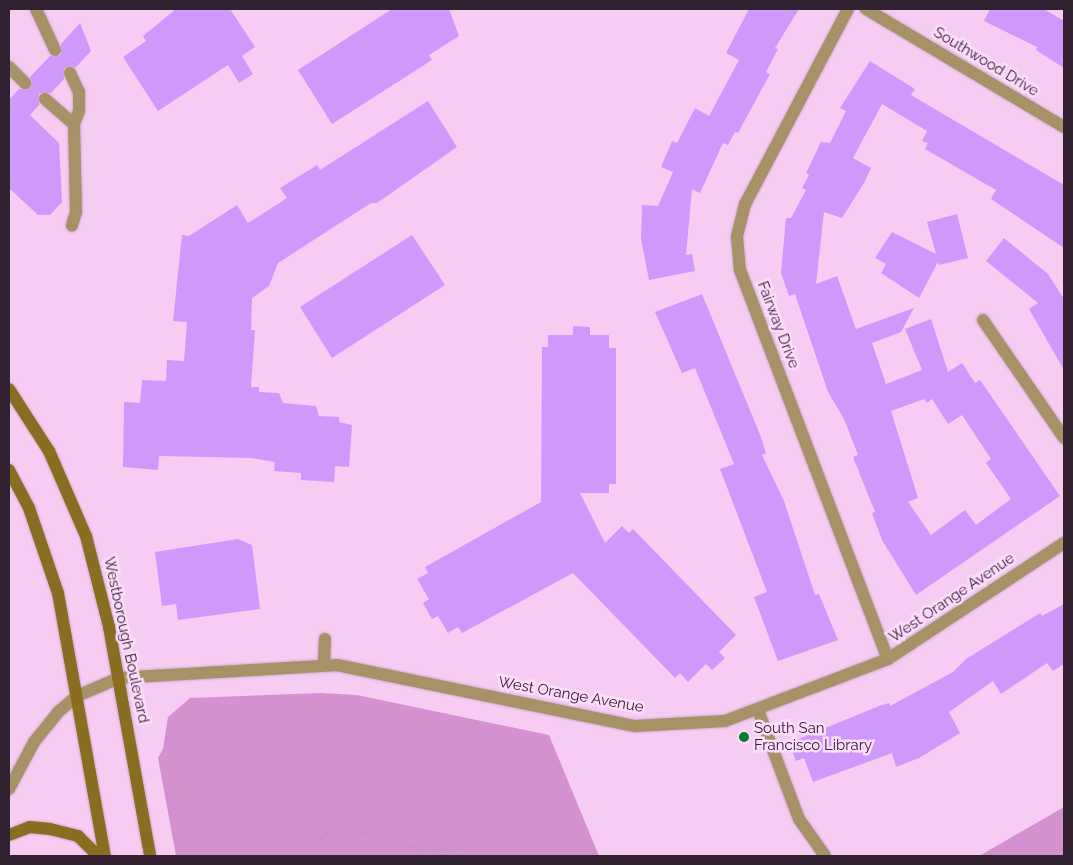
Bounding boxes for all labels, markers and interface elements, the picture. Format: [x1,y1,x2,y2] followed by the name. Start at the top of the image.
[930,24,1042,100] street label: Southwood Drive
[753,279,803,371] street label: Fairway Drive
[886,549,1018,647] street label: West Orange Avenue
[100,555,152,725] street label: Westborough Boulevard
[497,673,645,717] street label: West Orange Avenue
[754,719,872,754] place label: South San Francisco Library
[738,731,750,743] marker: South San Francisco Library

